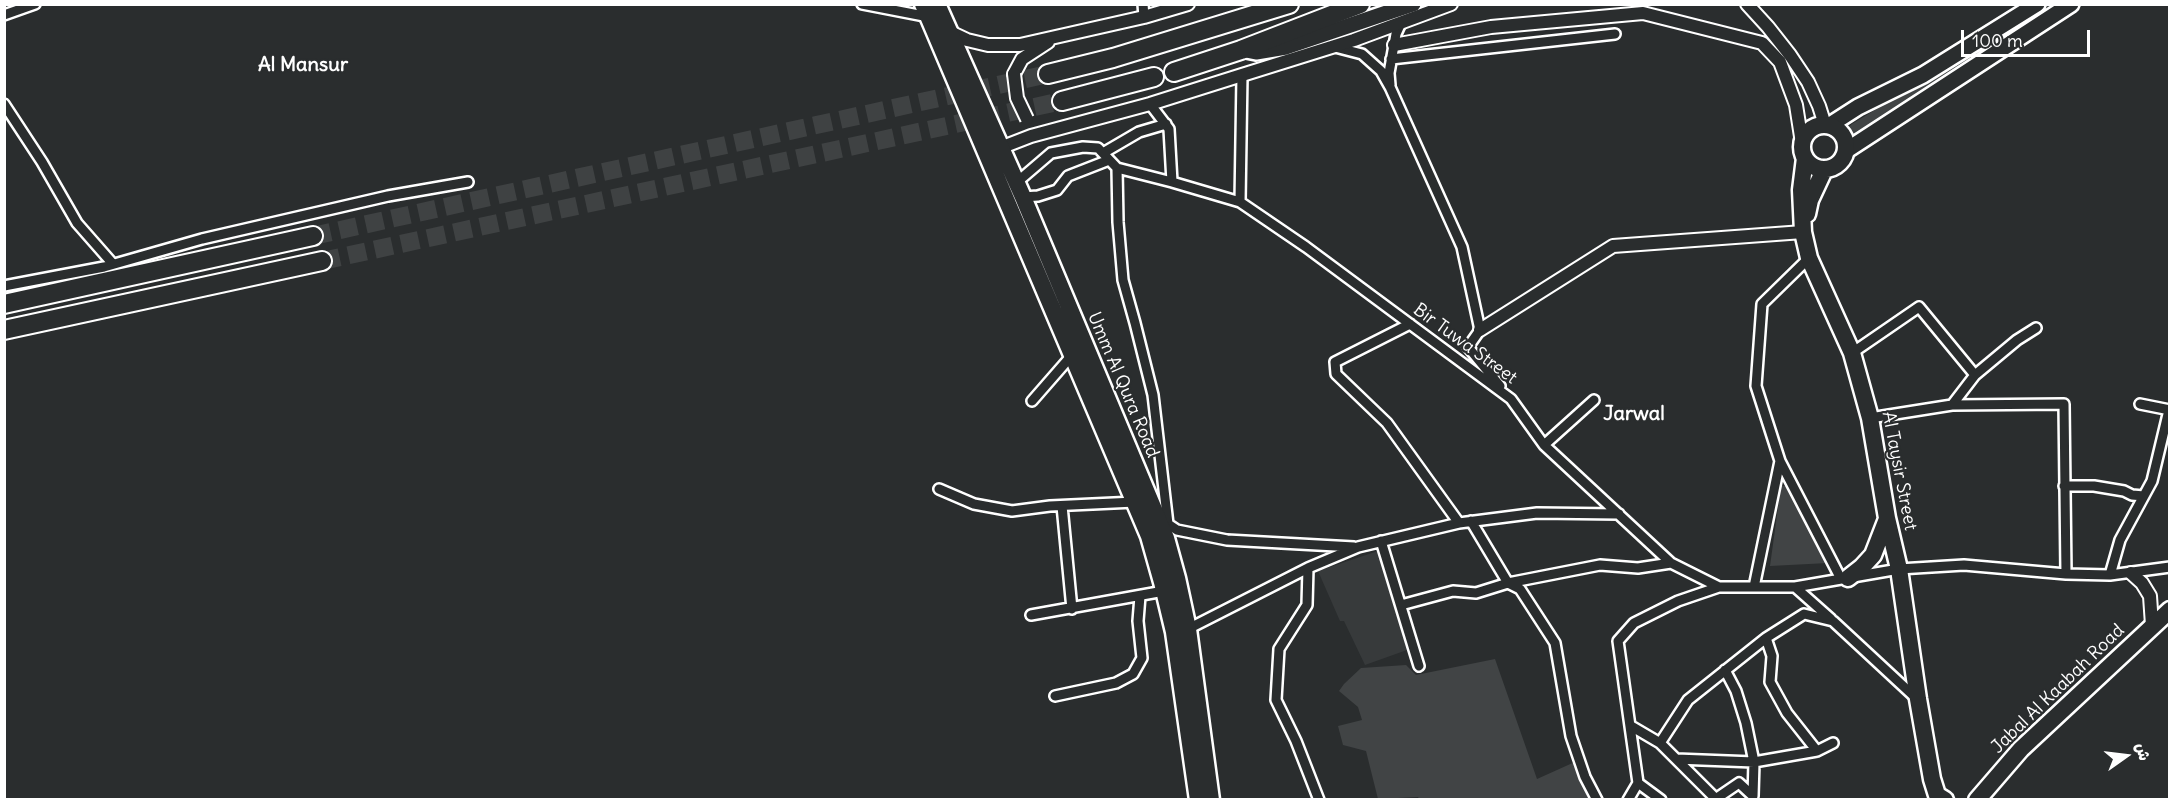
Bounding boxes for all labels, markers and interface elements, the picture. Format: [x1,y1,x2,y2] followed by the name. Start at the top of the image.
[1964,18,2093,56] scale bar
[1972,29,2023,52] text: 100 m
[258,53,348,77] district label: Al Mansur
[1409,299,1521,389] street label: Bir Tuwa Street
[1083,309,1163,461] street label: Umm Al Qura Road
[1603,402,1665,426] district label: Jarwal
[1877,410,1921,532] street label: Al Taysir Street
[1987,620,2129,758] street label: Jabal Al Kaabah Road
[2096,726,2156,786] north arrow
[2132,741,2155,763] text: ش

